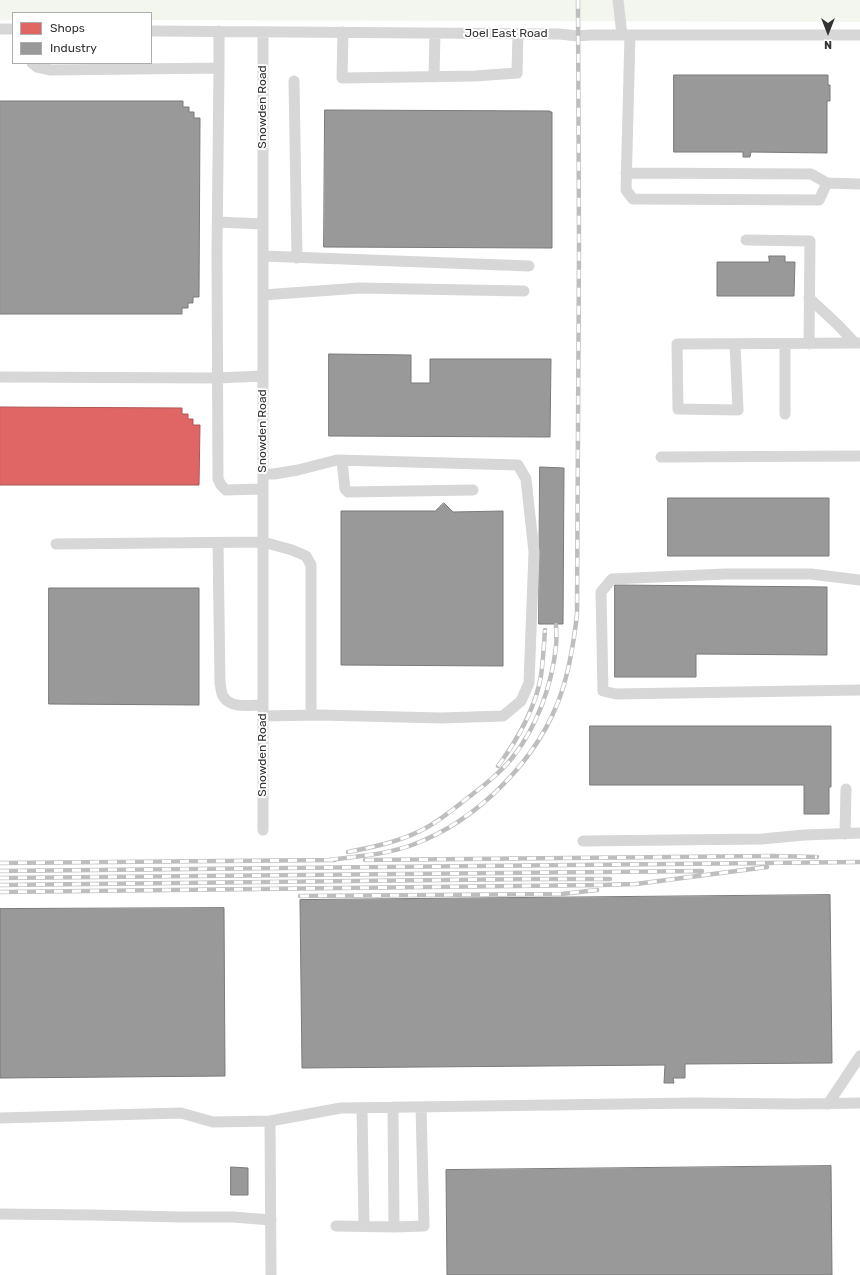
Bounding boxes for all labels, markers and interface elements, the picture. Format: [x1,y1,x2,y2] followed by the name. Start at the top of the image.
[12,12,152,64] legend
[808,12,848,52] north arrow
[50,21,85,35] text: Shops
[464,27,548,41] street label: Joel East Road
[824,38,832,51] text: N
[50,41,97,55] text: Industry
[256,65,270,149] street label: Snowden Road
[256,389,270,473] street label: Snowden Road
[256,713,270,797] street label: Snowden Road

